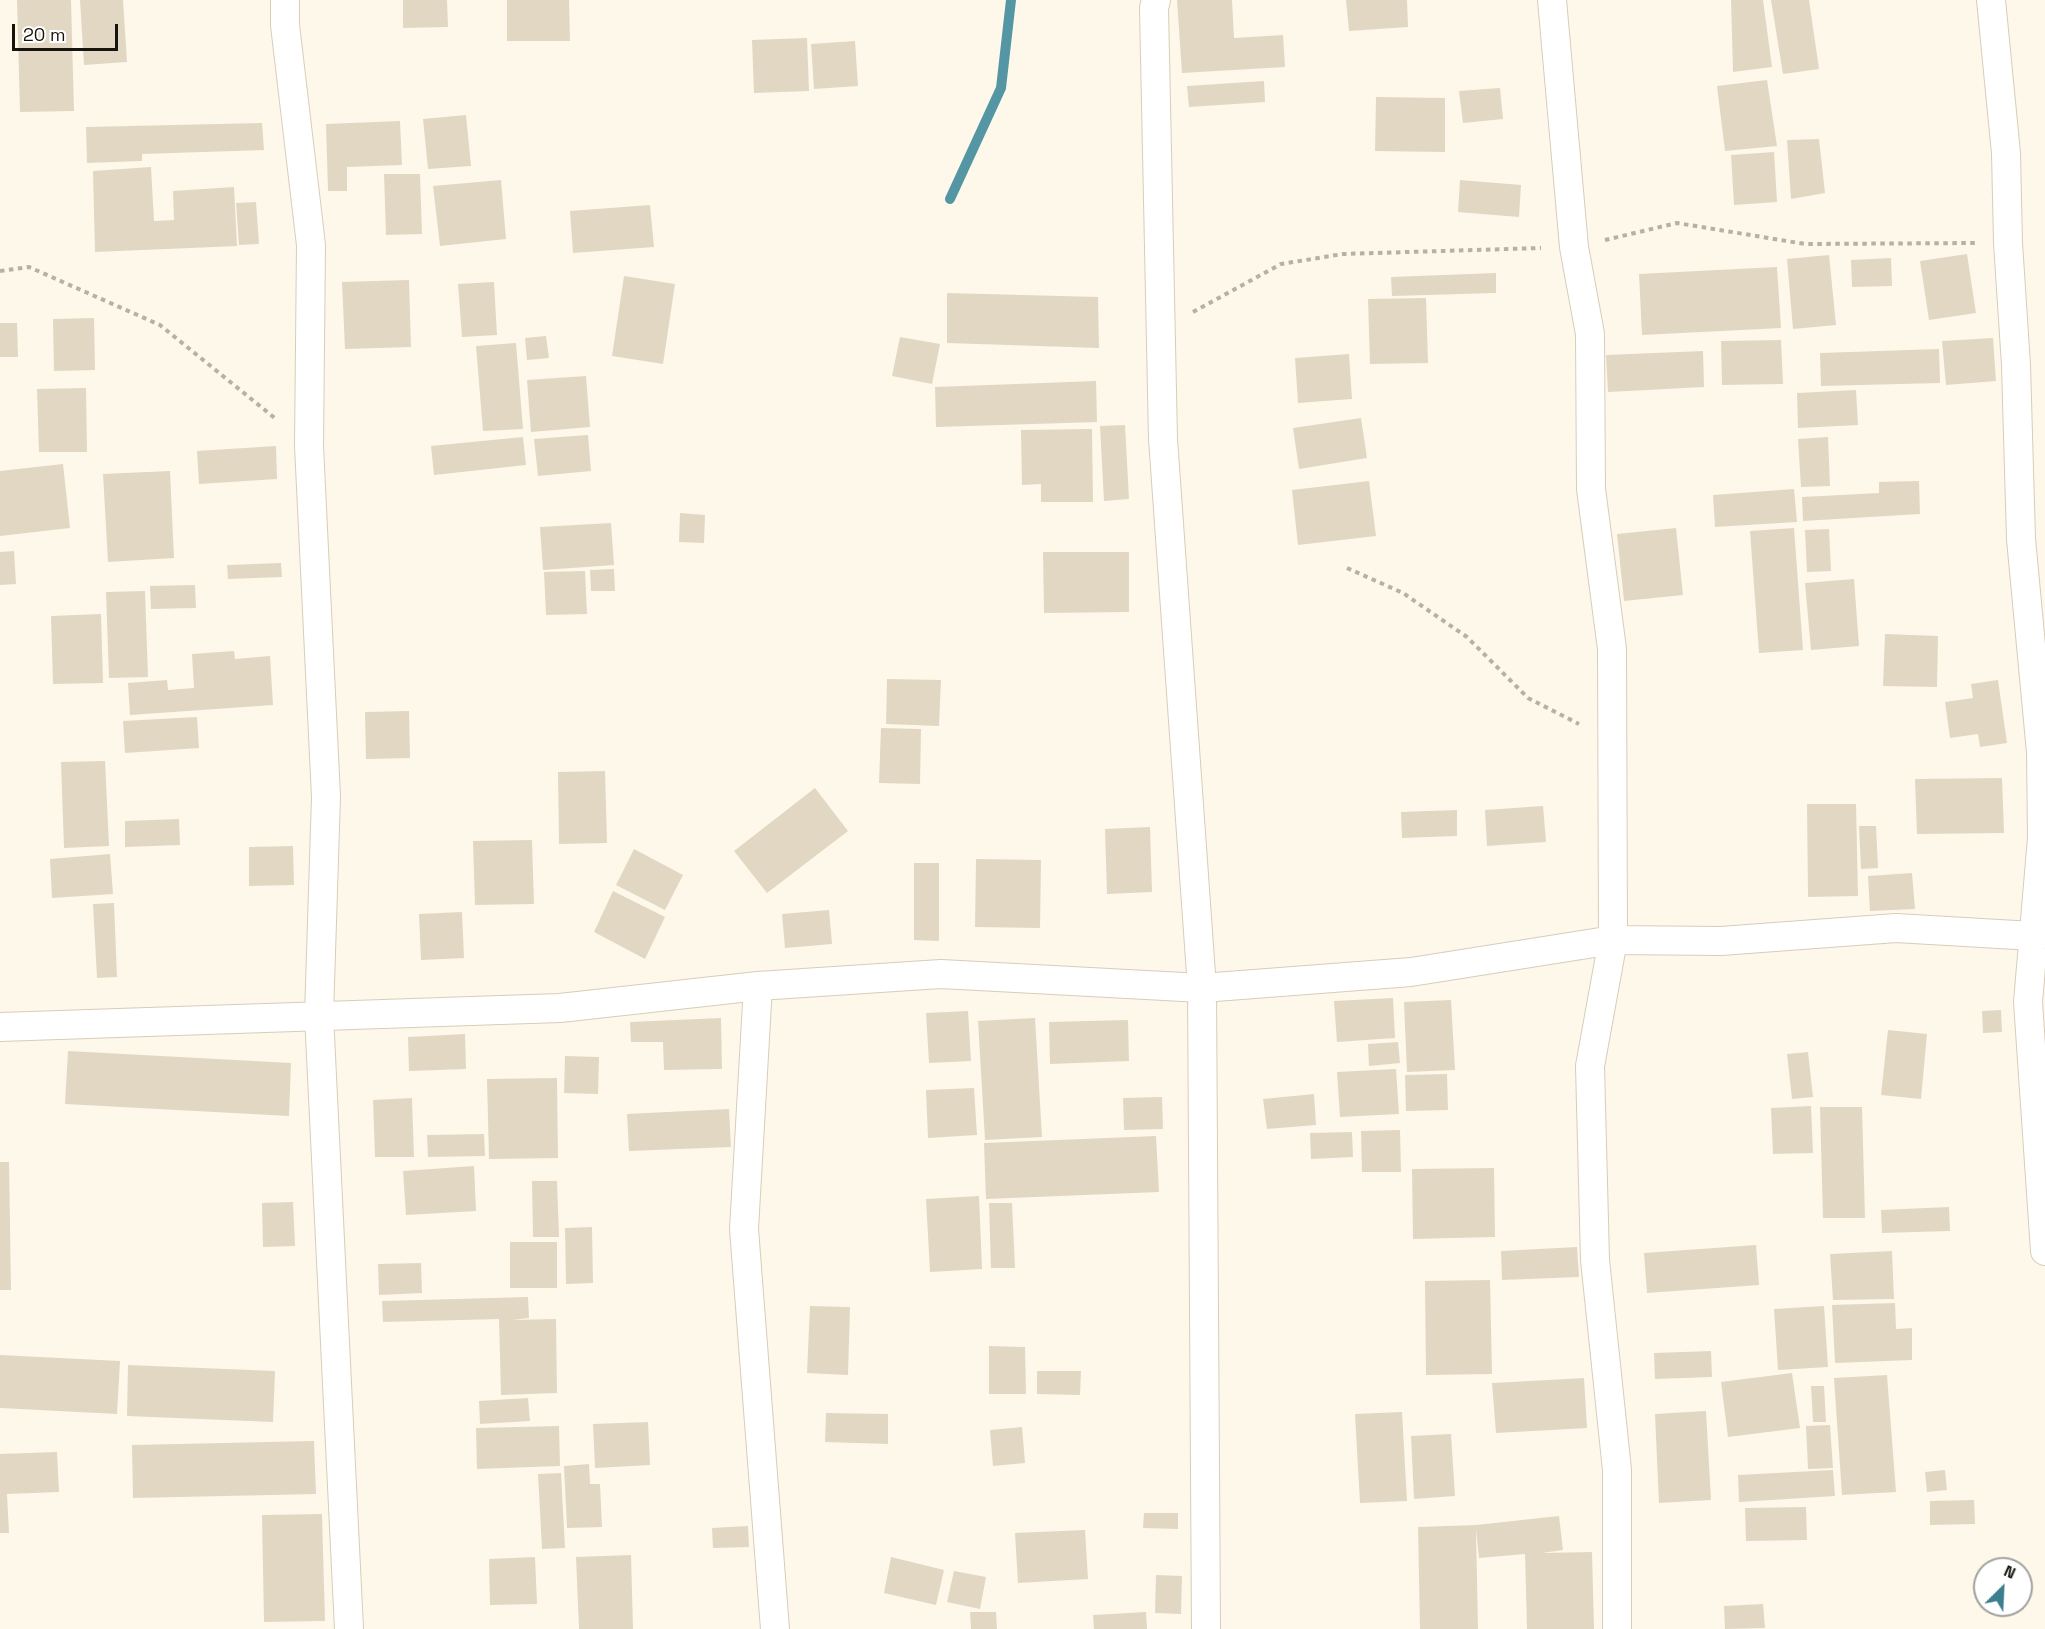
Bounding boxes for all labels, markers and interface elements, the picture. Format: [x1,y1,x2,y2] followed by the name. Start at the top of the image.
[15,12,122,50] scale bar
[23,23,66,46] text: 20 m
[1973,1557,2033,1617] north arrow
[2001,1560,2019,1584] text: N

